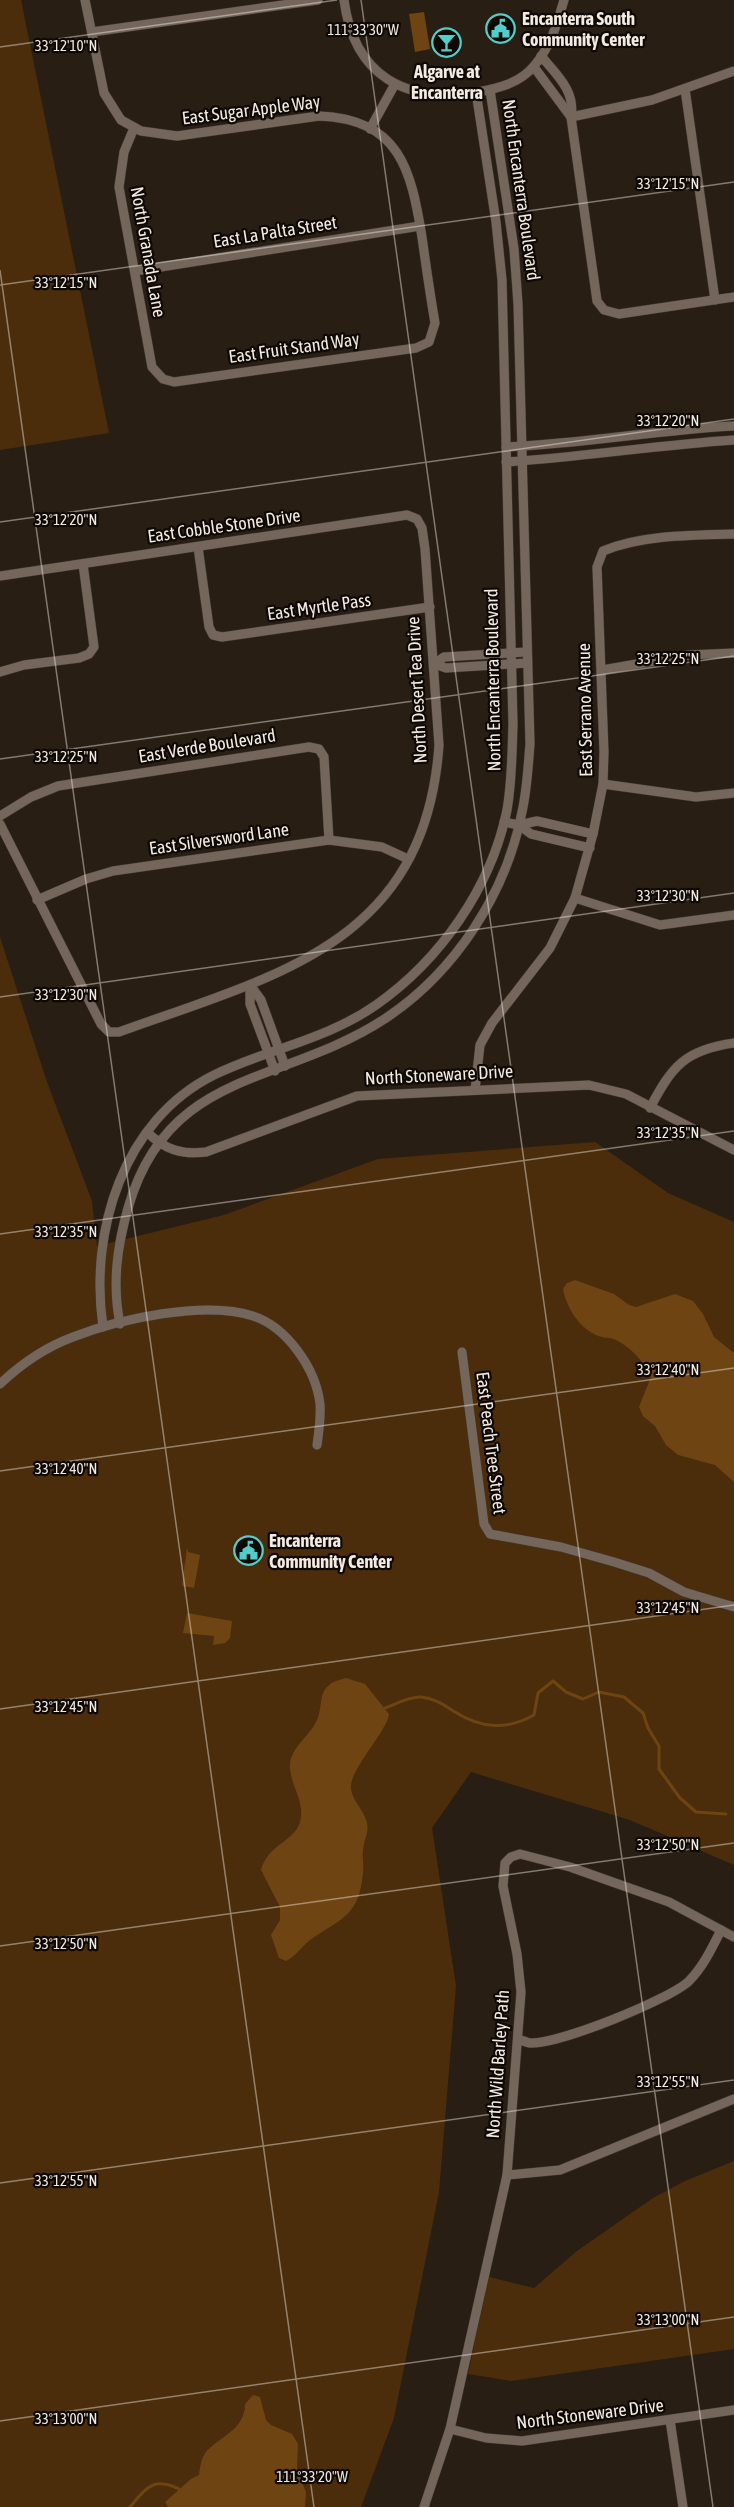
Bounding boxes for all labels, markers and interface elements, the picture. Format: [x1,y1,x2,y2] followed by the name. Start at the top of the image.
[522,8,645,50] place label: Encanterra South Community Center
[485,13,517,45] public building icon: Encanterra South Community Center
[327,21,399,38] text: 111°33'30"W
[431,27,463,59] bar icon: Algarve at Encanterra
[35,37,97,54] text: 33°12'10"N
[411,61,483,103] place label: Algarve at Encanterra
[181,91,321,128] street label: East Sugar Apple Way
[498,98,545,282] street label: North Encanterra Boulevard
[637,175,699,192] text: 33°12'15"N
[127,185,170,319] street label: North Granada Lane
[212,211,338,252] street label: East La Palta Street
[35,274,97,291] text: 33°12'15"N
[227,328,361,367] street label: East Fruit Stand Way
[637,412,699,429] text: 33°12'20"N
[146,504,302,547] street label: East Cobble Stone Drive
[35,511,97,528] text: 33°12'20"N
[480,588,505,772] street label: North Encanterra Boulevard
[266,589,372,624] street label: East Myrtle Pass
[402,616,431,764] street label: North Desert Tea Drive
[573,643,596,777] street label: East Serrano Avenue
[637,650,699,667] text: 33°12'25"N
[137,724,277,767] street label: East Verde Boulevard
[35,748,97,765] text: 33°12'25"N
[148,818,290,859] street label: East Silversword Lane
[637,887,699,904] text: 33°12'30"N
[35,986,97,1003] text: 33°12'30"N
[364,1060,514,1089] street label: North Stoneware Drive
[637,1124,699,1141] text: 33°12'35"N
[35,1223,97,1240] text: 33°12'35"N
[637,1361,699,1378] text: 33°12'40"N
[472,1370,511,1515] street label: East Peach Tree Street
[35,1460,97,1477] text: 33°12'40"N
[269,1530,392,1572] place label: Encanterra Community Center
[232,1535,264,1567] public building icon: Encanterra Community Center
[637,1599,699,1616] text: 33°12'45"N
[35,1698,97,1715] text: 33°12'45"N
[637,1836,699,1853] text: 33°12'50"N
[35,1935,97,1952] text: 33°12'50"N
[482,1989,513,2139] street label: North Wild Barley Path
[637,2073,699,2090] text: 33°12'55"N
[35,2172,97,2189] text: 33°12'55"N
[637,2311,699,2328] text: 33°13'00"N
[515,2394,665,2433] street label: North Stoneware Drive
[35,2410,97,2427] text: 33°13'00"N
[276,2468,348,2485] text: 111°33'20"W

